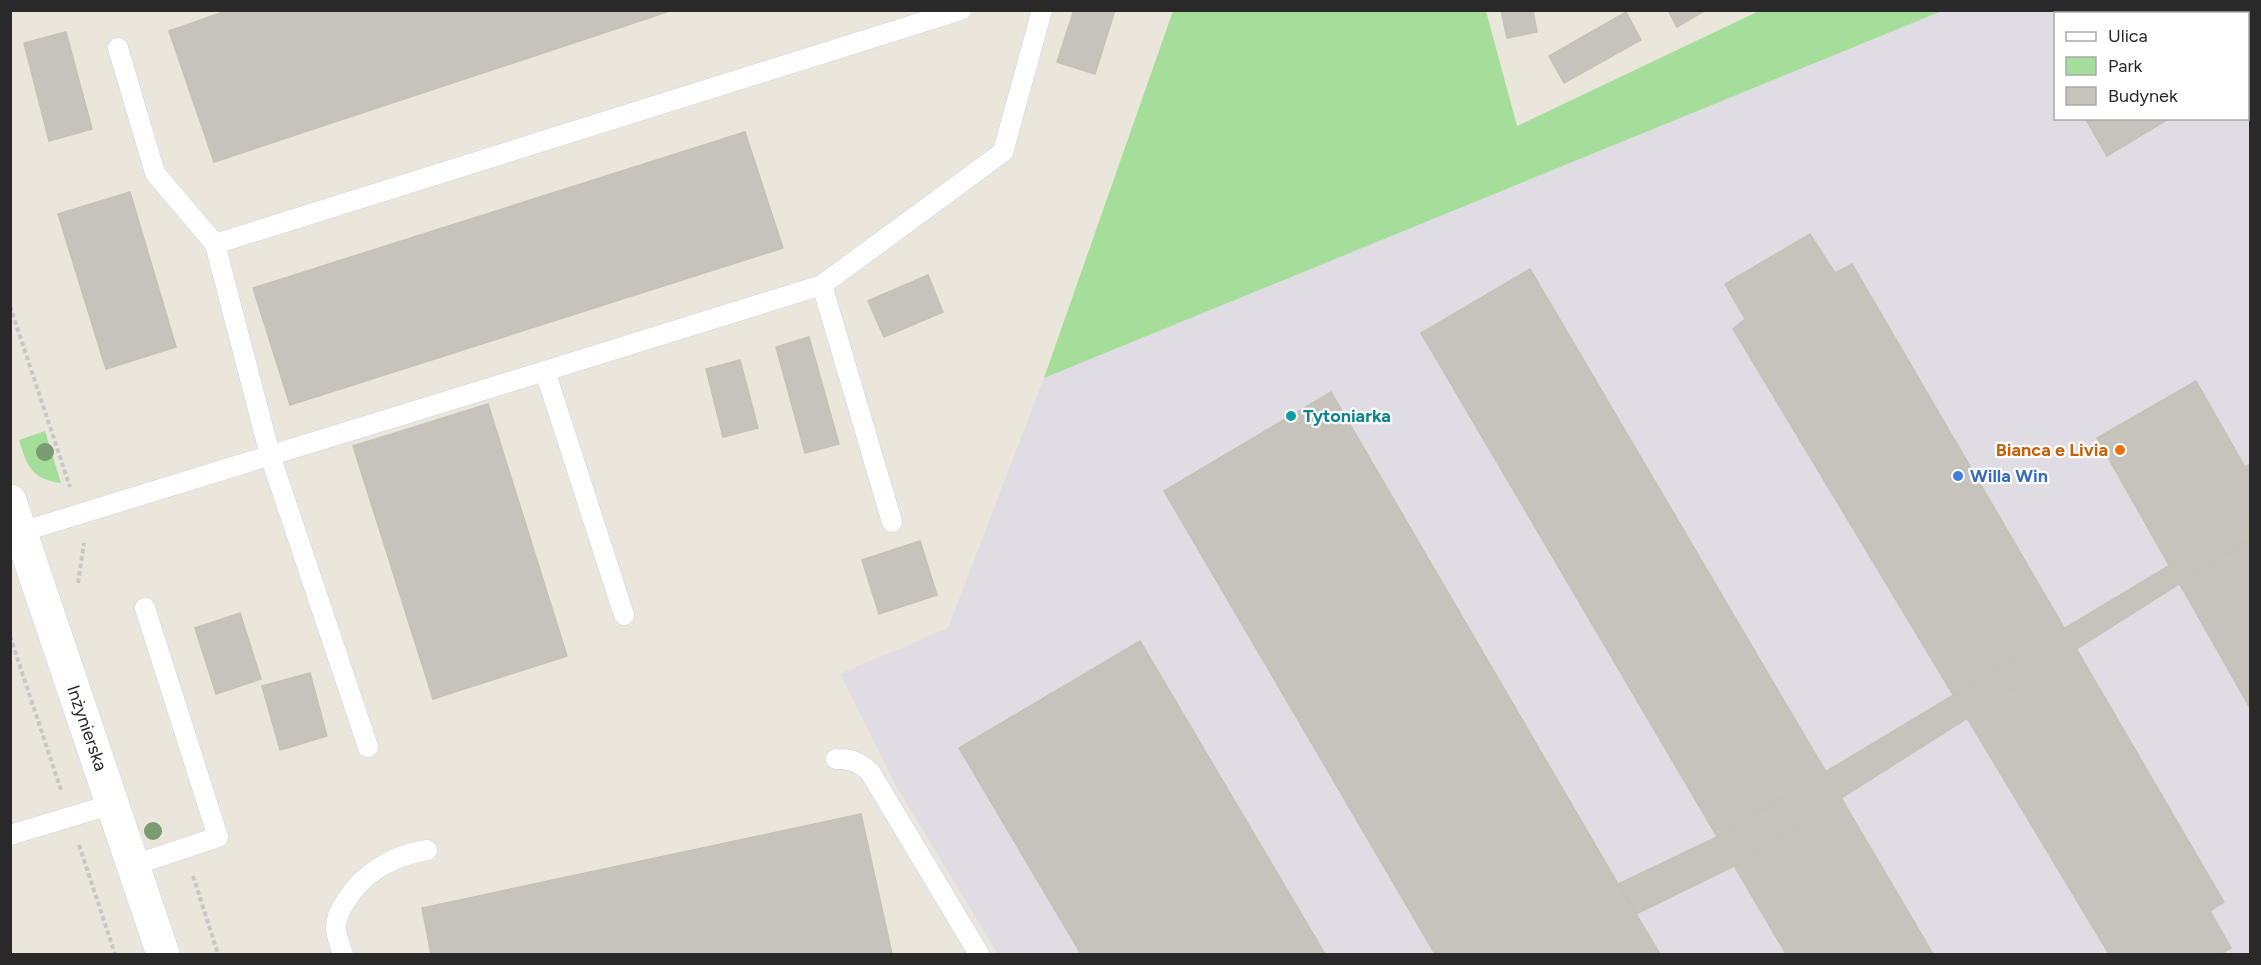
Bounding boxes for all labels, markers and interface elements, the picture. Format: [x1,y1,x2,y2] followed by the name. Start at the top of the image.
[2054,12,2249,120] legend
[2108,25,2148,47] text: Ulica
[2108,55,2143,77] text: Park
[2108,85,2178,107] text: Budynek
[1303,405,1391,427] place label: Tytoniarka
[1284,409,1298,423] marker: Tytoniarka
[1996,439,2108,461] place label: Bianca e Livia
[2113,443,2127,457] marker: Bianca e Livia
[1970,465,2048,487] place label: Willa Win
[1951,469,1965,483] marker: Willa Win
[62,682,112,774] street label: Inżynierska

